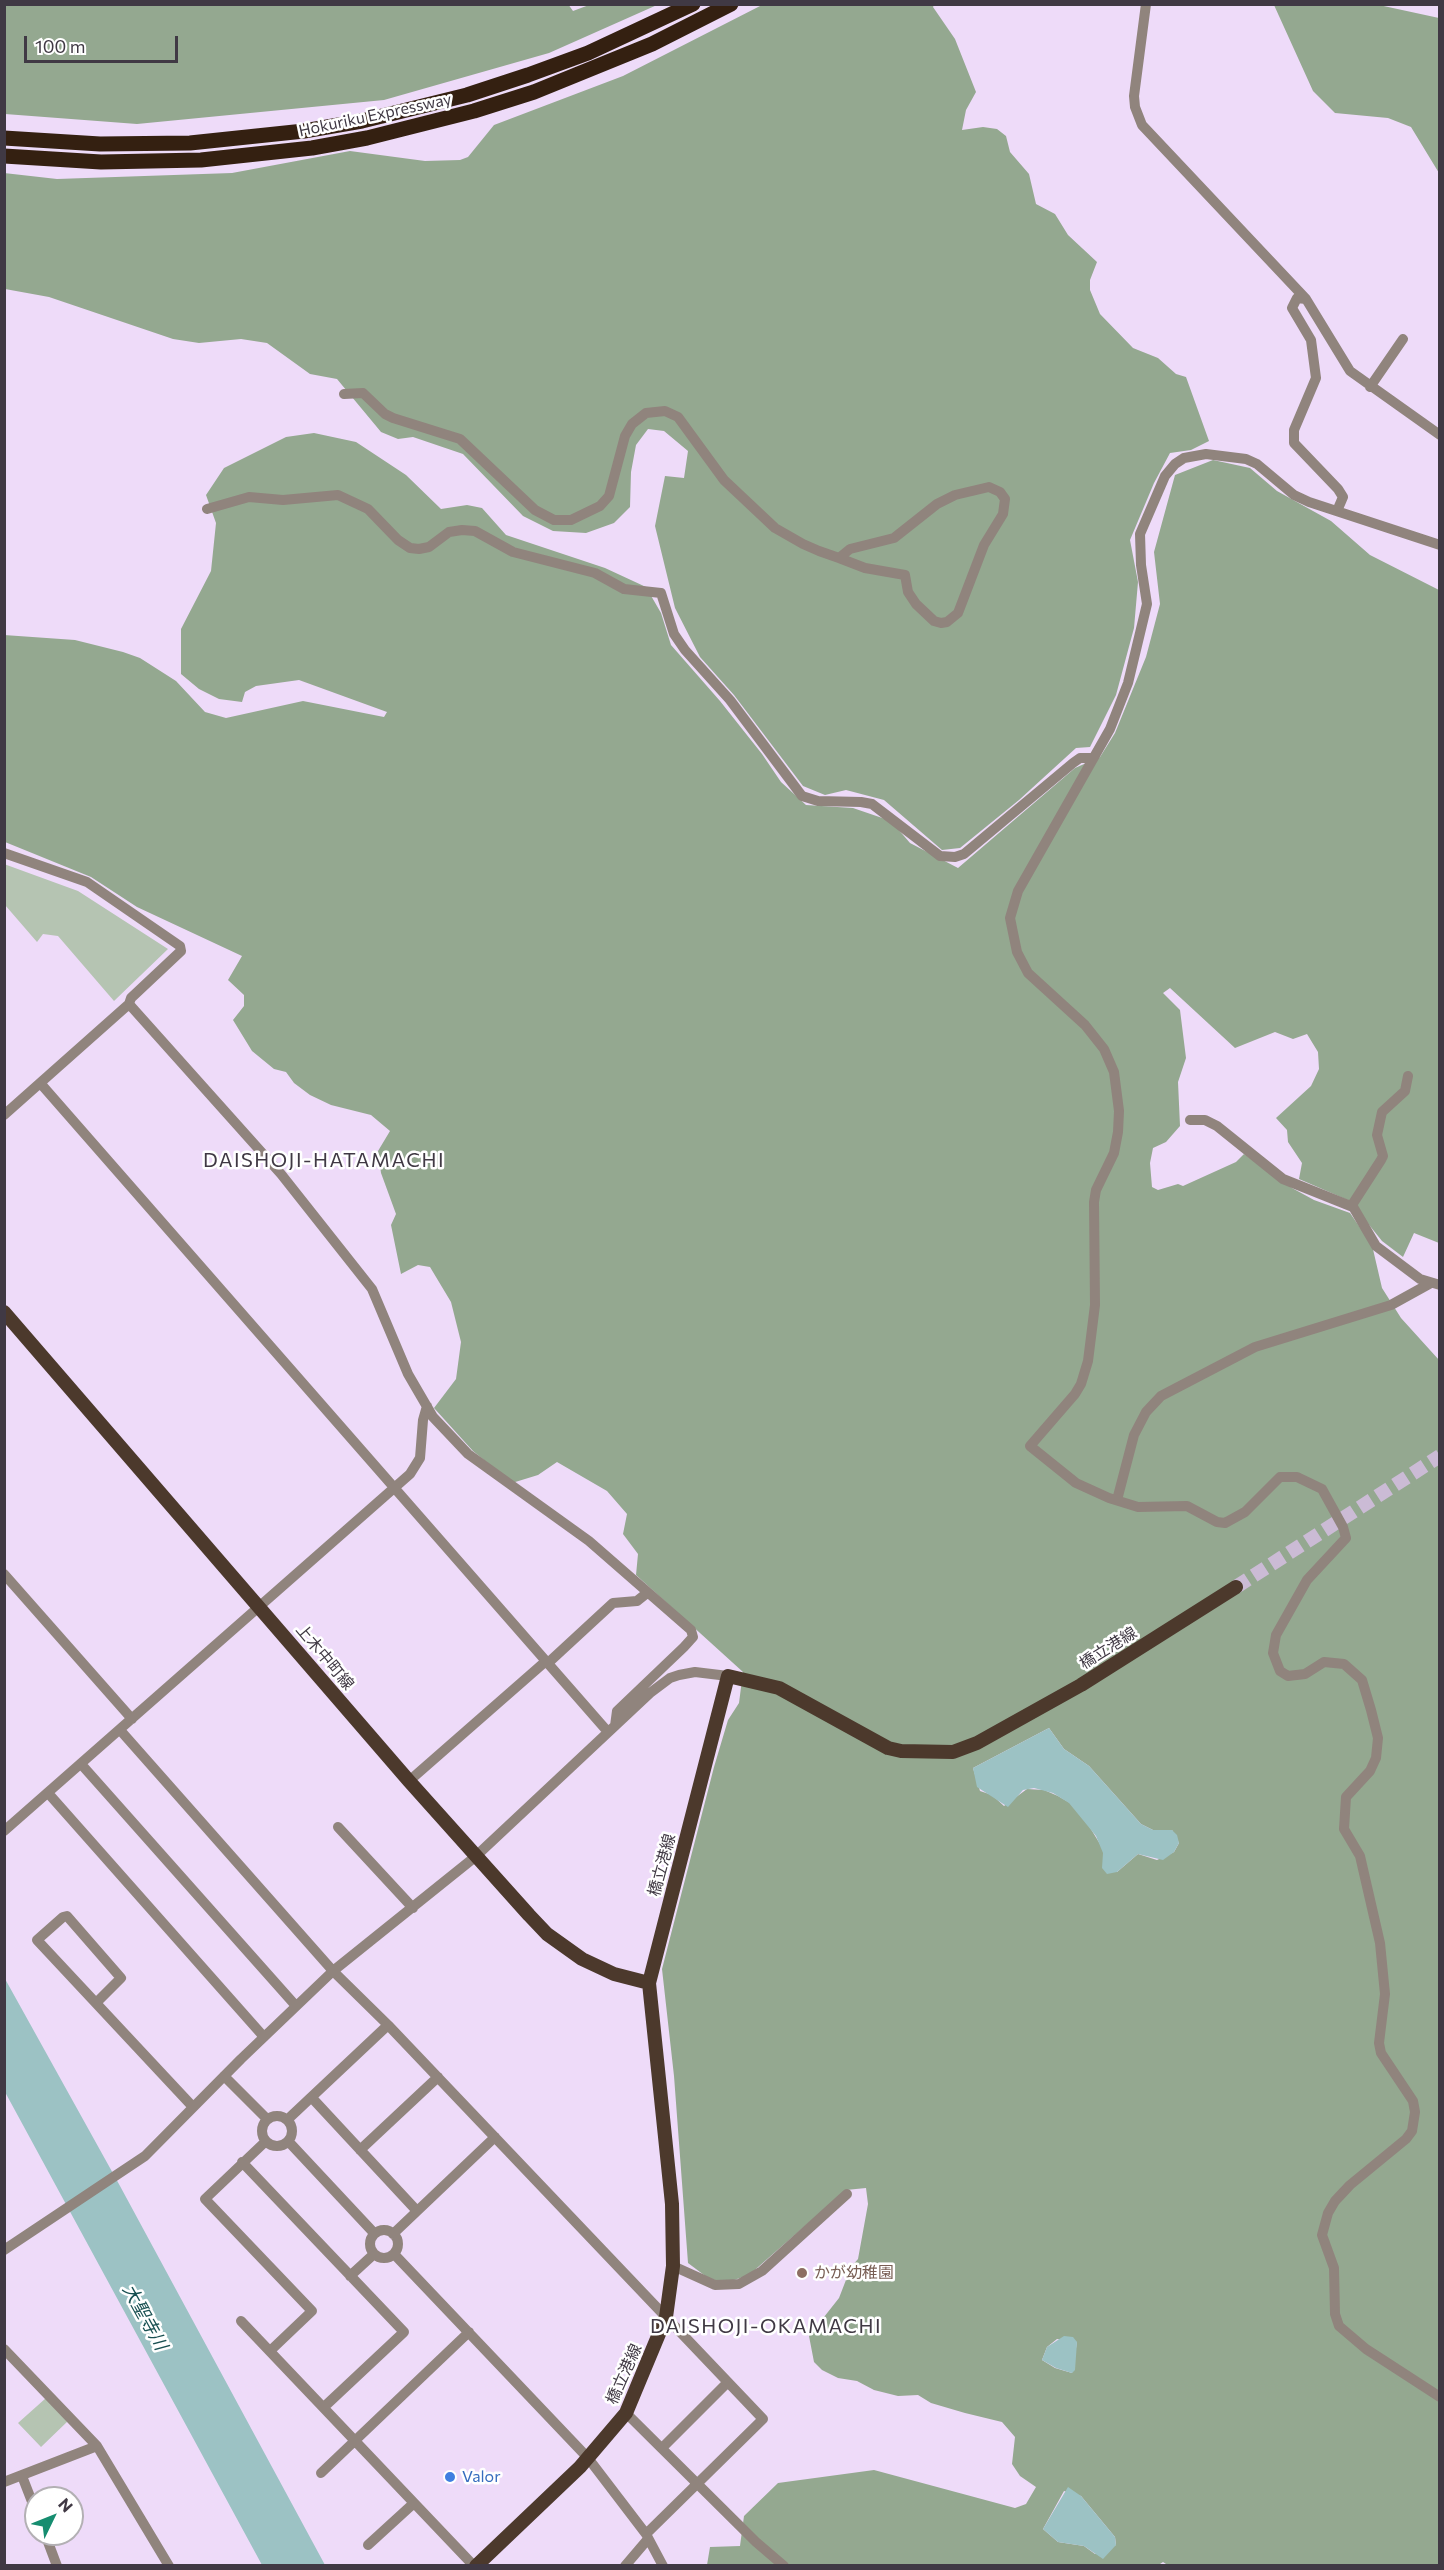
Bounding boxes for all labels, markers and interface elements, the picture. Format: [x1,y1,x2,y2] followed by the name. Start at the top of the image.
[27,24,182,62] scale bar
[35,35,85,57] text: 100 m
[297,89,453,141] street label: Hokuriku Expressway
[203,1148,445,1172] district label: DAISHOJI-HATAMACHI
[292,1620,358,1694] street label: 上木中町線
[1076,1623,1140,1673] street label: 橋立港線
[644,1832,680,1898] street label: 橋立港線
[814,2263,894,2283] place label: かが幼稚園
[795,2266,809,2280] marker: かが幼稚園
[118,2280,172,2354] water label: 大聖寺川
[650,2314,882,2338] district label: DAISHOJI-OKAMACHI
[602,2341,646,2407] street label: 橋立港線
[462,2467,501,2487] place label: Valor
[443,2470,457,2484] marker: Valor
[24,2486,84,2546] north arrow
[55,2494,77,2516] text: N

